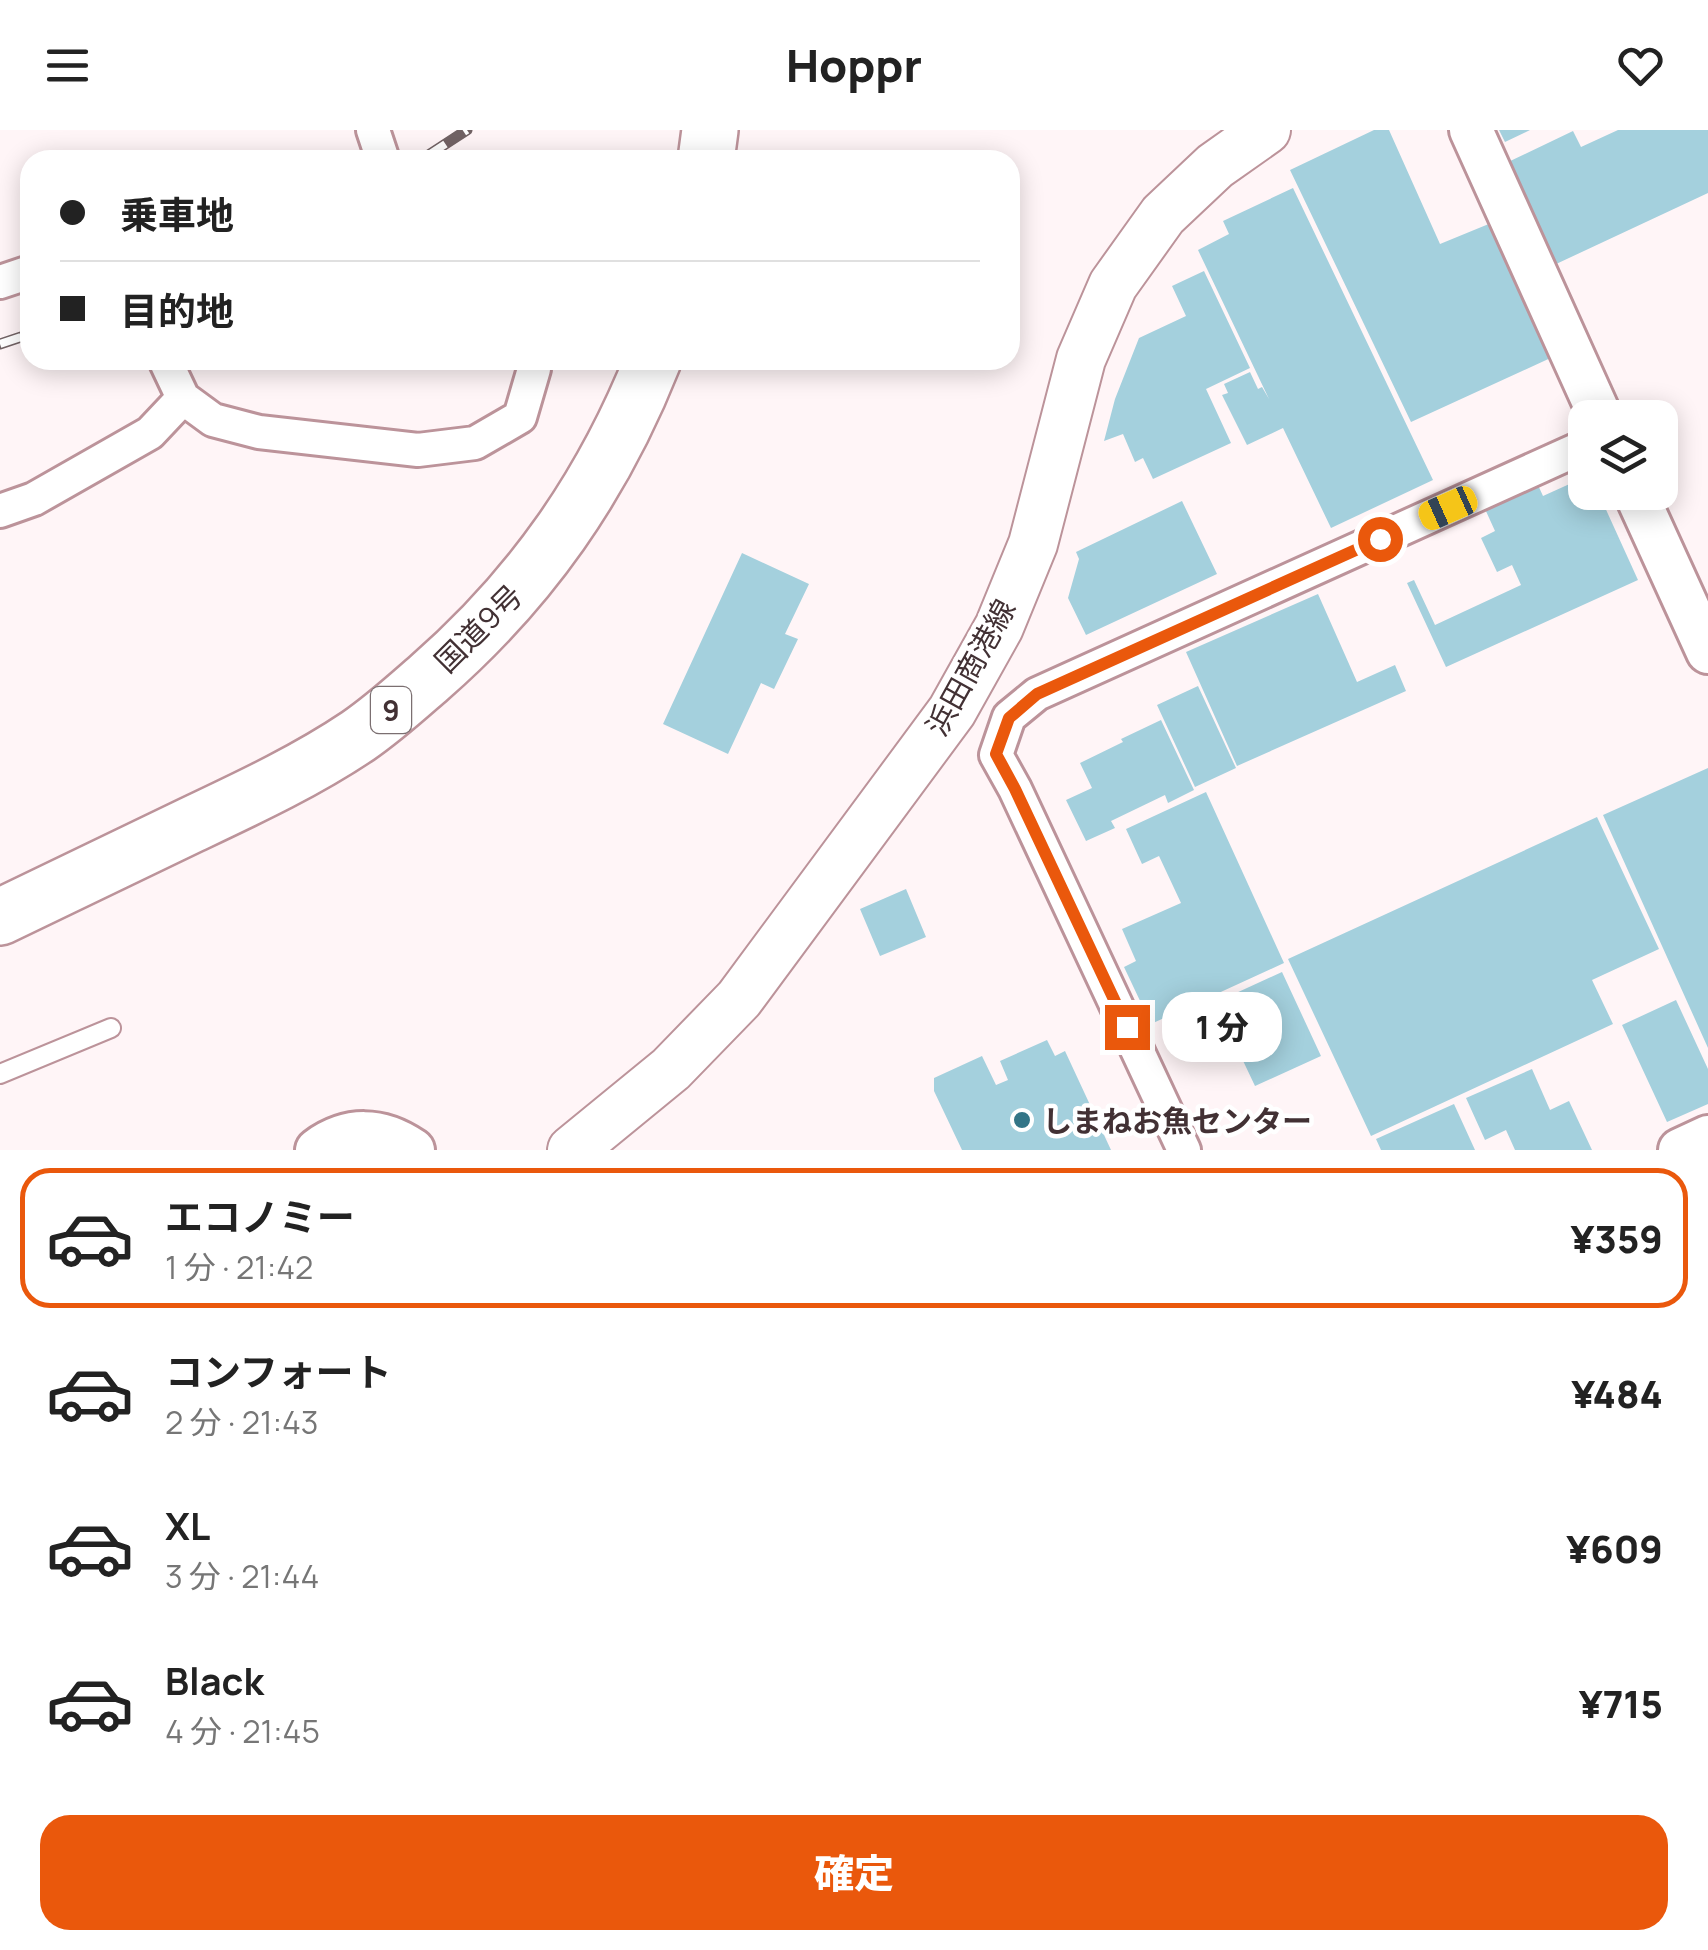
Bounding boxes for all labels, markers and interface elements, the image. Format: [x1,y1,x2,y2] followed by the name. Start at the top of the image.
[786,34,922,96] text: Hoppr
[40,38,95,93] icon: menu
[1613,38,1668,93] icon: heart
[120,188,234,240] text: 乗車地
[120,284,234,336] text: 目的地
[1568,400,1678,510] map controls
[1568,400,1678,510] button: layers
[1414,482,1482,534] car
[1358,517,1403,562] route start
[425,575,531,681] street label: 国道9号
[916,591,1024,743] street label: 浜田商港線
[371,687,411,733] road number: 9
[1162,992,1282,1062] callout: 1 分
[1105,1005,1150,1050] route end
[1196,1005,1248,1049] text: 1 分
[1042,1100,1312,1141] place label: しまねお魚センター
[1011,1109,1033,1131] marker: しまねお魚センター
[165,1190,355,1242] text: エコノミー
[45,1193,135,1283] icon: car
[1571,1212,1663,1264] text: ¥359
[165,1245,313,1289] text: 1 分 · 21:42
[165,1345,392,1397] text: コンフォート
[45,1348,135,1438] icon: car
[1571,1367,1663,1419] text: ¥484
[165,1400,319,1444] text: 2 分 · 21:43
[165,1499,210,1551] text: XL
[45,1503,135,1593] icon: car
[1566,1522,1663,1574] text: ¥609
[165,1554,319,1598] text: 3 分 · 21:44
[165,1654,264,1706] text: Black
[45,1658,135,1748] icon: car
[1579,1677,1663,1729] text: ¥715
[165,1709,320,1753] text: 4 分 · 21:45
[40,1815,1668,1930] button: 確定

